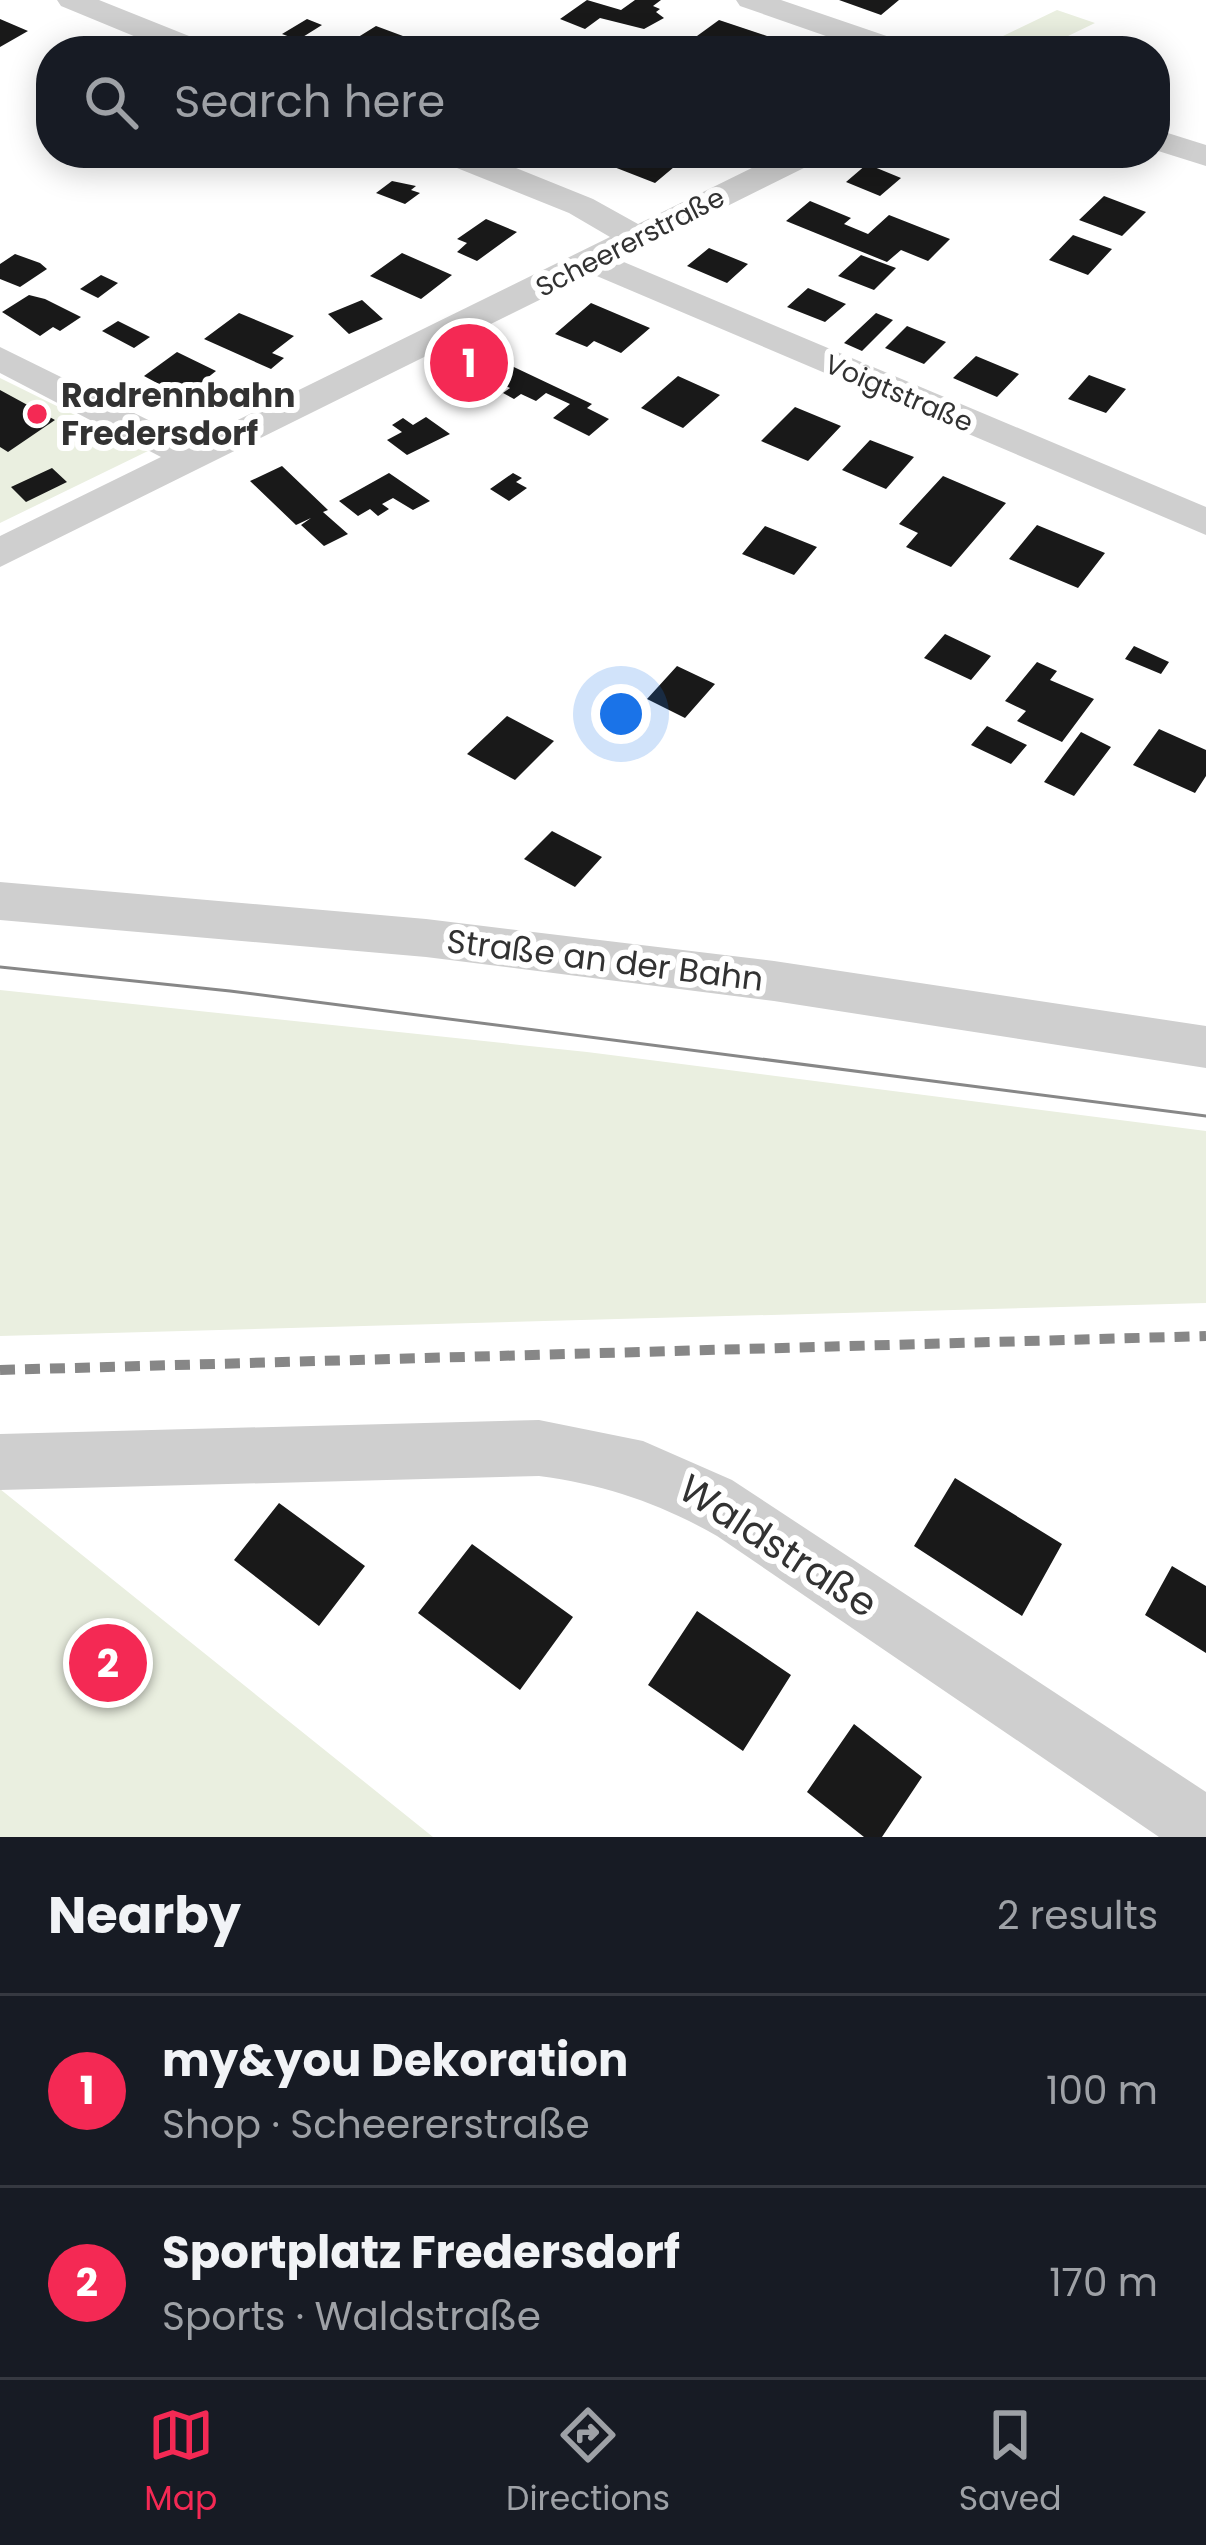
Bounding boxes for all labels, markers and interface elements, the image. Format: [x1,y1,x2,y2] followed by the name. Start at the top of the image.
[36,36,1170,168] search box
[78,69,144,135] icon: search
[174,70,445,133] text: Search here
[529,178,731,306] street label: Scheererstraße
[430,318,508,408] pin: 1
[819,345,979,441] street label: Voigtstraße
[61,372,296,457] place label: Radrennbahn Fredersdorf
[24,401,50,427] marker: Radrennbahn Fredersdorf
[591,684,651,744] your location
[444,917,766,1003] street label: Straße an der Bahn
[668,1461,888,1631] street label: Waldstraße
[69,1618,147,1708] pin: 2
[48,1879,241,1951] text: Nearby
[997,1888,1158,1943] text: 2 results
[162,2029,628,2092] text: my&you Dekoration
[80,2063,94,2118] text: 1
[1046,2063,1158,2118] text: 100 m
[162,2097,590,2152] text: Shop · Scheererstraße
[162,2221,680,2284] text: Sportplatz Fredersdorf
[76,2255,98,2310] text: 2
[1049,2255,1158,2310] text: 170 m
[162,2289,541,2344] text: Sports · Waldstraße
[144,2402,217,2524] tab: Map
[506,2402,670,2524] tab: Directions
[959,2402,1062,2524] tab: Saved

